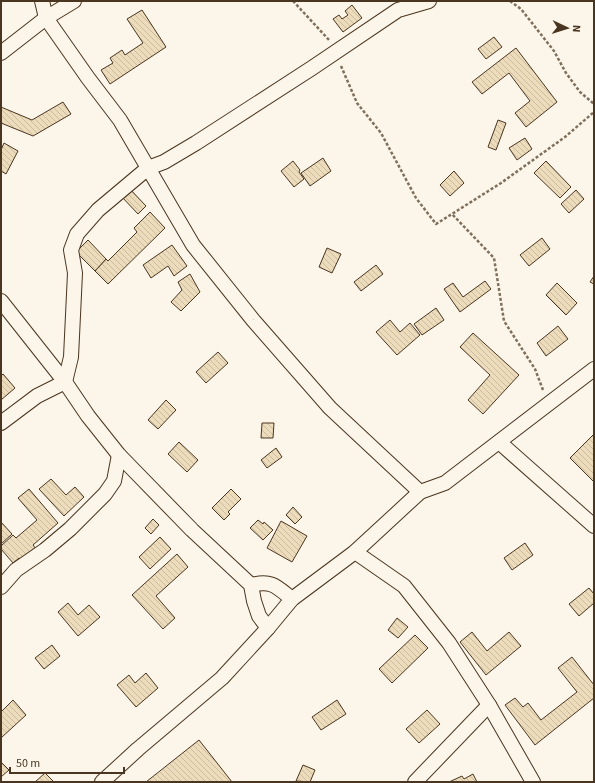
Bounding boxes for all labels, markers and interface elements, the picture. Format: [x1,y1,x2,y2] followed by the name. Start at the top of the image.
[547,8,587,48] north arrow
[569,24,584,33] text: N
[10,749,124,775] scale bar
[16,755,40,772] text: 50 m

